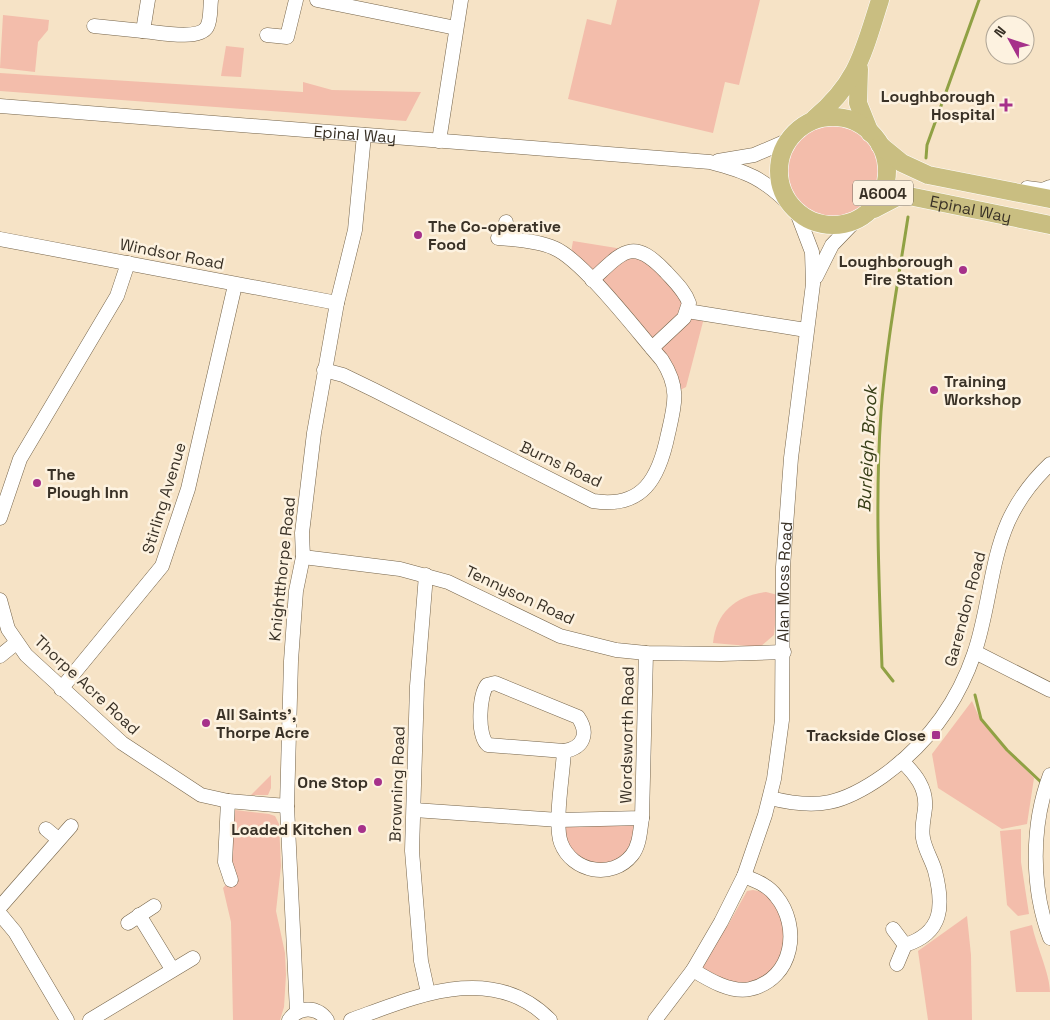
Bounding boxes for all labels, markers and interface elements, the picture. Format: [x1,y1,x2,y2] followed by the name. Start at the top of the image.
[985,15,1035,65] north arrow
[990,22,1010,41] text: N
[881,86,995,125] place label: Loughborough Hospital
[999,98,1013,112] marker: Loughborough Hospital
[313,120,397,148] street label: Epinal Way
[853,180,913,206] road number: A6004
[928,190,1013,227] street label: Epinal Way
[428,216,561,255] place label: The Co-operative Food
[412,229,424,241] marker: The Co-operative Food
[118,234,226,274] street label: Windsor Road
[839,251,953,290] place label: Loughborough Fire Station
[957,264,969,276] marker: Loughborough Fire Station
[944,371,1021,410] place label: Training Workshop
[852,383,882,513] water label: Burleigh Brook
[928,384,940,396] marker: Training Workshop
[517,436,605,492] street label: Burns Road
[137,440,191,556] street label: Stirling Avenue
[47,464,129,503] place label: The Plough Inn
[31,477,43,489] marker: The Plough Inn
[264,496,300,642] street label: Knightthorpe Road
[772,521,797,643] street label: Alan Moss Road
[940,549,990,669] street label: Garendon Road
[462,561,578,629] street label: Tennyson Road
[30,631,144,739] street label: Thorpe Acre Road
[615,666,639,804] street label: Wordsworth Road
[216,704,310,743] place label: All Saints', Thorpe Acre
[200,717,212,729] marker: All Saints', Thorpe Acre
[806,725,926,746] place label: Trackside Close
[384,726,410,842] street label: Browning Road
[930,729,942,741] marker: Trackside Close
[297,772,368,793] place label: One Stop
[372,776,384,788] marker: One Stop
[231,819,352,840] place label: Loaded Kitchen
[356,823,368,835] marker: Loaded Kitchen

